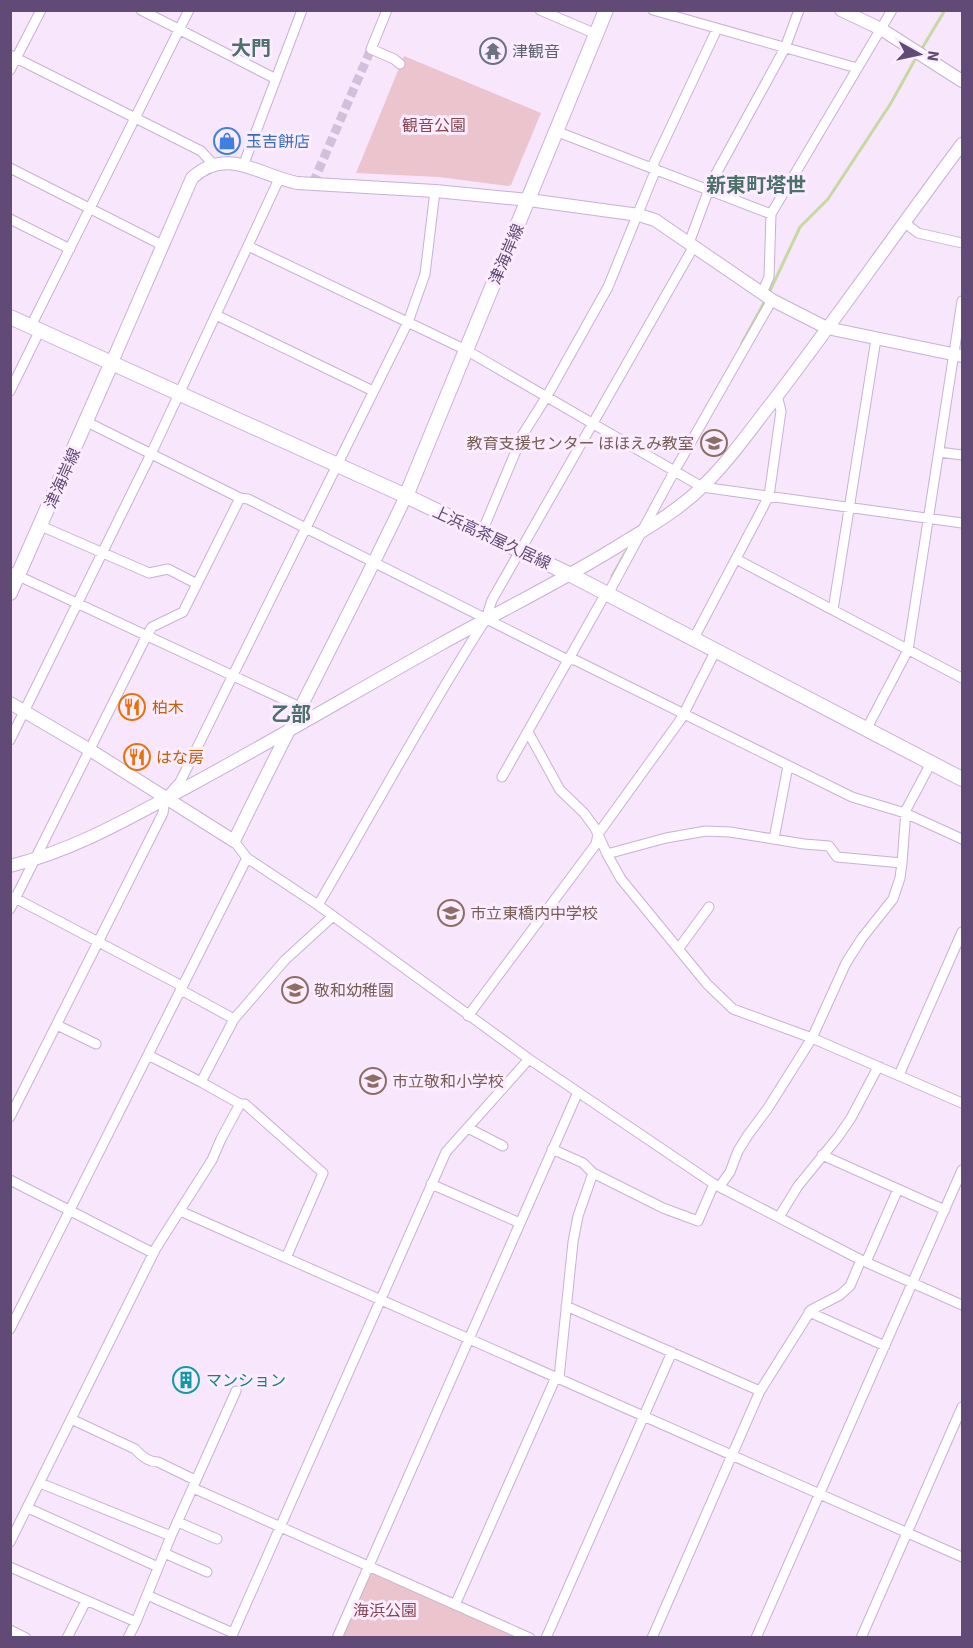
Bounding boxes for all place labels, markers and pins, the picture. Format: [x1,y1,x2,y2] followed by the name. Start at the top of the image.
[478,36,508,66] temple icon: 津観音
[512,41,560,63] place label: 津観音
[212,126,242,156] shop icon: 玉吉餅店
[246,131,310,153] place label: 玉吉餅店
[699,428,729,458] school or university icon: 教育支援センター ほほえみ教室
[467,433,694,455] place label: 教育支援センター ほほえみ教室
[117,692,147,722] restaurant icon: 柏木
[152,697,184,719] place label: 柏木
[122,742,152,772] restaurant icon: はな房
[156,747,204,769] place label: はな房
[436,898,466,928] school or university icon: 市立東橋内中学校
[470,903,598,925] place label: 市立東橋内中学校
[280,975,310,1005] school or university icon: 敬和幼稚園
[314,980,394,1002] place label: 敬和幼稚園
[358,1066,388,1096] school or university icon: 市立敬和小学校
[392,1071,504,1093] place label: 市立敬和小学校
[171,1365,201,1395] building icon: マンション
[206,1370,286,1392] place label: マンション

